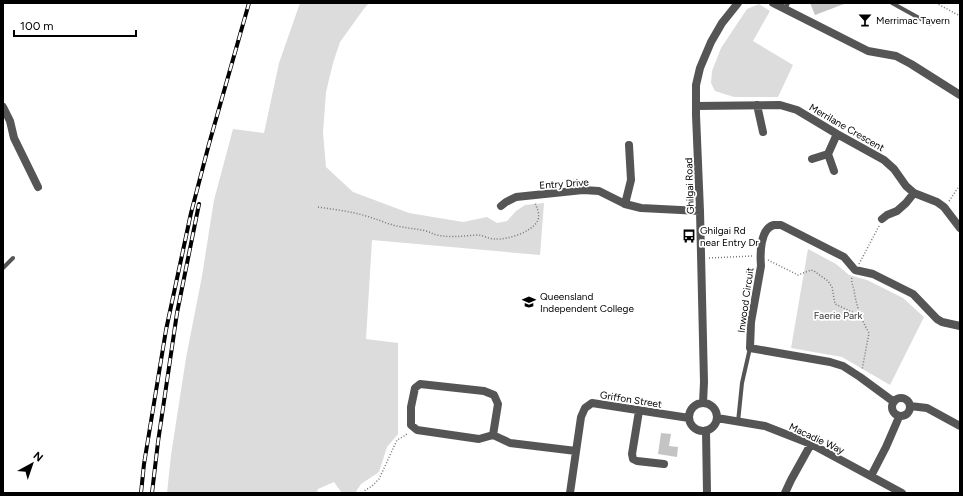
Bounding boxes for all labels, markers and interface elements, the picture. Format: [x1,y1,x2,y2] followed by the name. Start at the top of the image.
[14,12,136,38] scale bar
[857,12,873,28] bar icon: Merrimac Tavern
[876,14,950,27] place label: Merrimac Tavern
[20,19,54,33] text: 100 m
[807,101,887,154] street label: Merrilane Crescent
[682,157,697,214] street label: Ghilgai Road
[539,175,590,192] street label: Entry Drive
[700,224,759,249] place label: Ghilgai Rd near Entry Dr
[681,228,697,244] bus stop icon: Ghilgai Rd near Entry Dr
[734,266,757,334] street label: Inwood Circuit
[540,290,634,315] place label: Queensland Independent College
[521,294,537,310] school or university icon: Queensland Independent College
[814,309,862,322] park label: Faerie Park
[599,388,663,411] street label: Griffon Street
[787,420,847,457] street label: Macadie Way
[12,444,52,484] north arrow
[31,449,46,464] text: N

